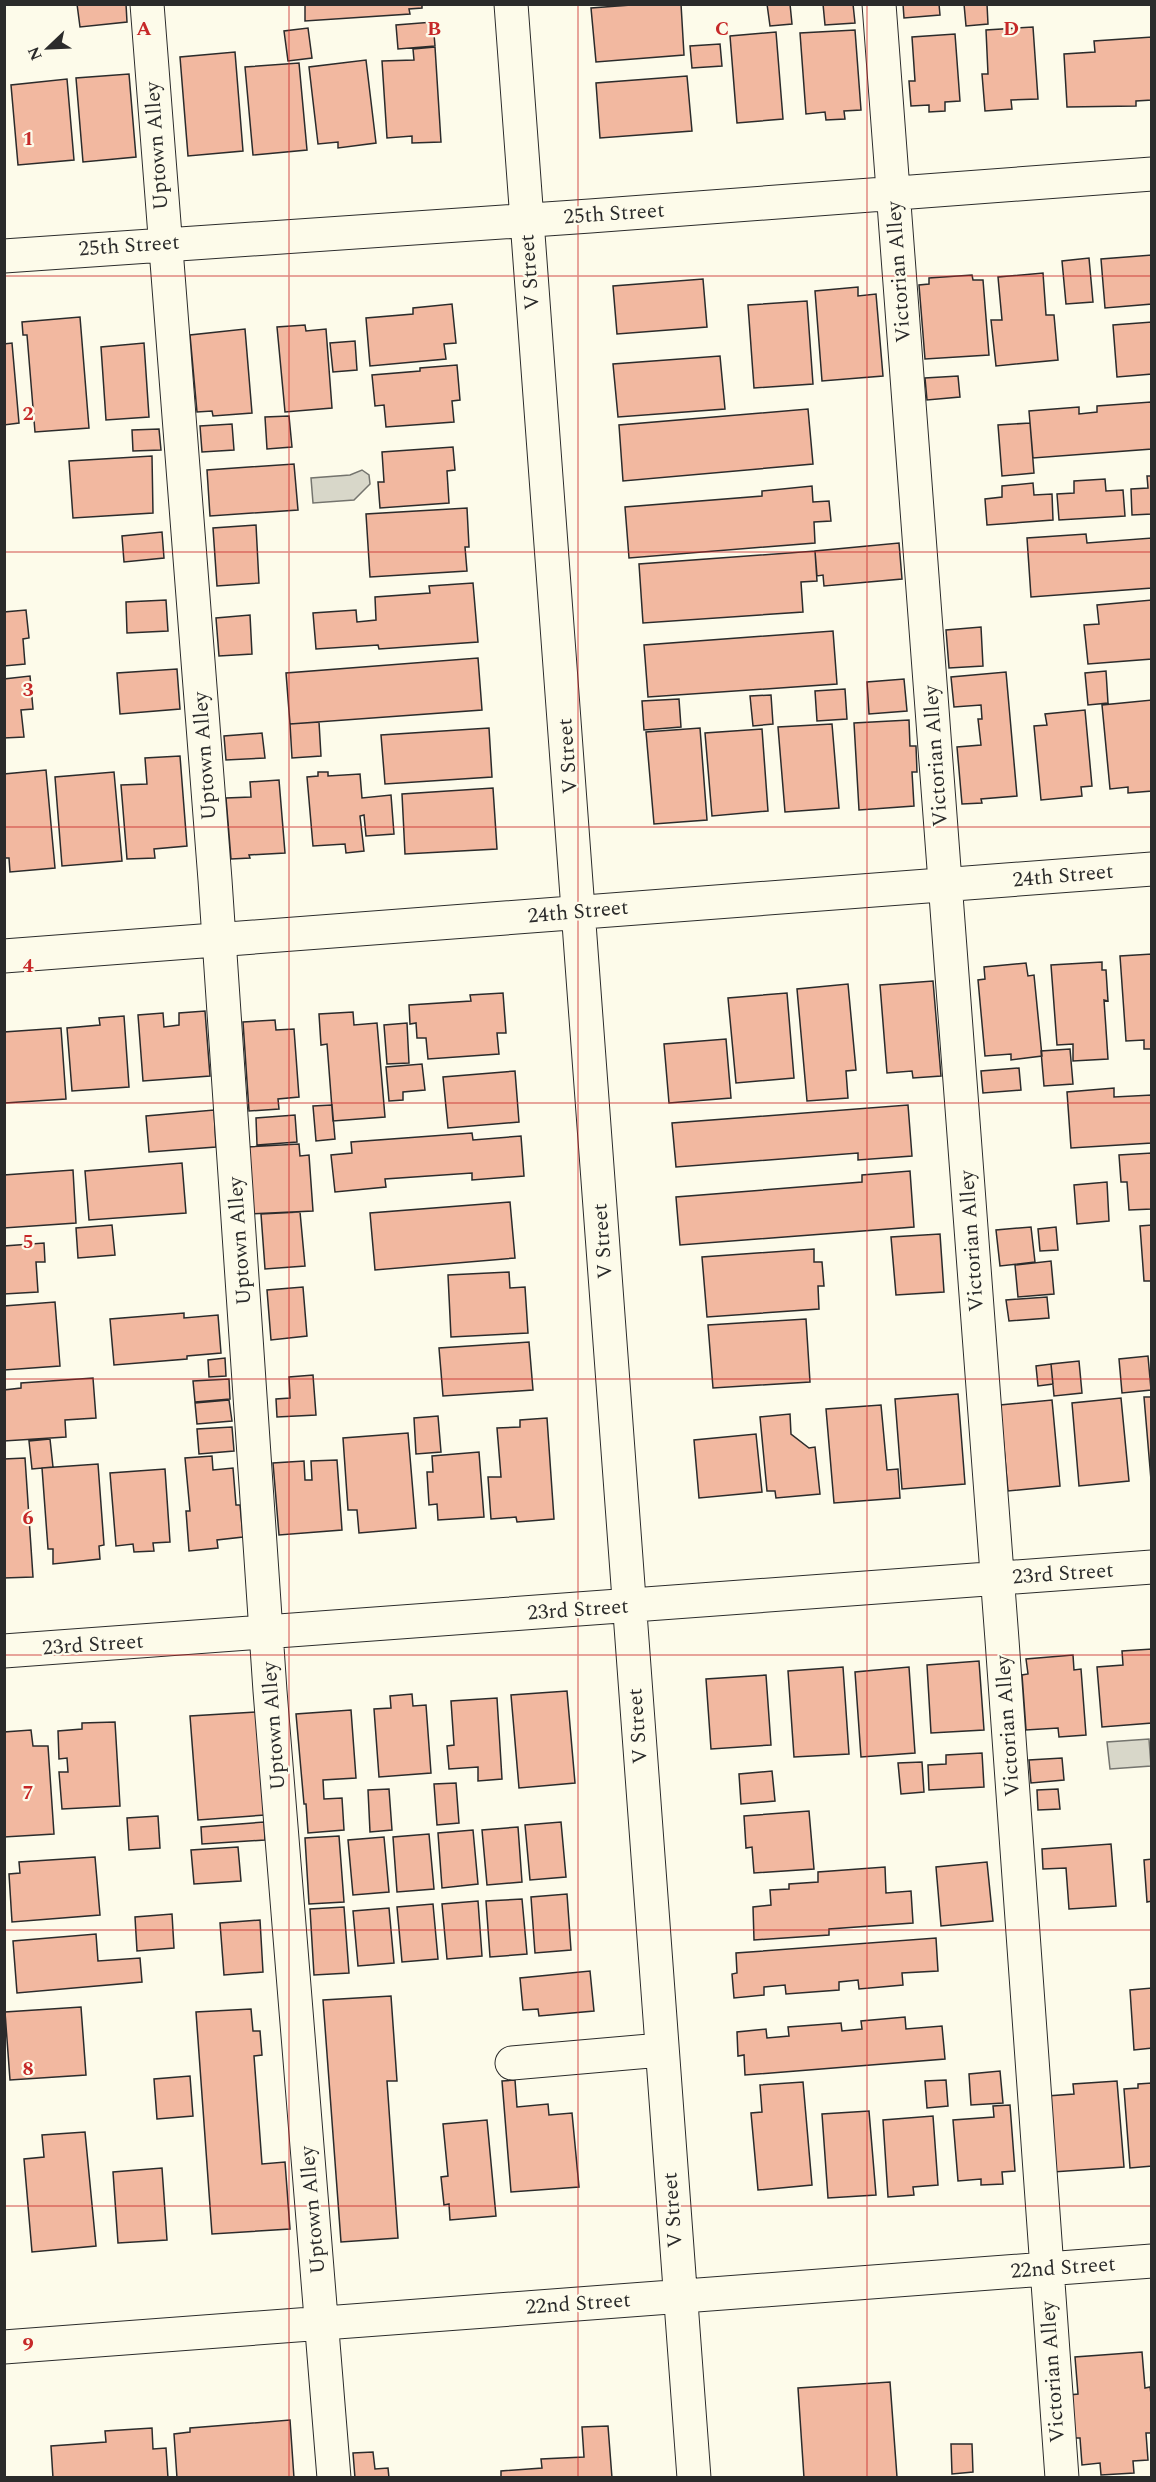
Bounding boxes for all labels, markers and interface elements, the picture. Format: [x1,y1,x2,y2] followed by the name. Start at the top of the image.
[136,14,152,44] text: A
[427,14,441,44] text: B
[715,14,729,44] text: C
[1003,14,1019,44] text: D
[18,18,78,78] north arrow
[22,43,49,64] text: N
[136,80,177,211] street label: Uptown Alley
[22,124,34,154] text: 1
[562,195,666,233] street label: 25th Street
[878,199,920,344] street label: Victorian Alley
[77,227,181,265] street label: 25th Street
[511,233,549,311] street label: V Street
[22,399,34,429] text: 2
[22,675,34,705] text: 3
[915,683,957,828] street label: Victorian Alley
[184,690,225,821] street label: Uptown Alley
[549,717,587,795] street label: V Street
[1011,856,1115,896] street label: 24th Street
[526,892,630,932] street label: 24th Street
[22,951,34,981] text: 4
[951,1168,993,1313] street label: Victorian Alley
[219,1175,260,1306] street label: Uptown Alley
[584,1202,622,1280] street label: V Street
[22,1227,34,1257] text: 5
[22,1503,34,1533] text: 6
[1011,1555,1115,1593] street label: 23rd Street
[526,1591,630,1629] street label: 23rd Street
[41,1626,145,1664] street label: 23rd Street
[987,1653,1029,1798] street label: Victorian Alley
[253,1660,294,1791] street label: Uptown Alley
[619,1687,657,1765] street label: V Street
[22,1778,34,1808] text: 7
[22,2054,34,2084] text: 8
[291,2144,335,2275] street label: Uptown Alley
[654,2171,692,2249] street label: V Street
[1009,2248,1117,2288] street label: 22nd Street
[524,2284,632,2324] street label: 22nd Street
[1032,2299,1074,2444] street label: Victorian Alley
[22,2330,34,2360] text: 9

